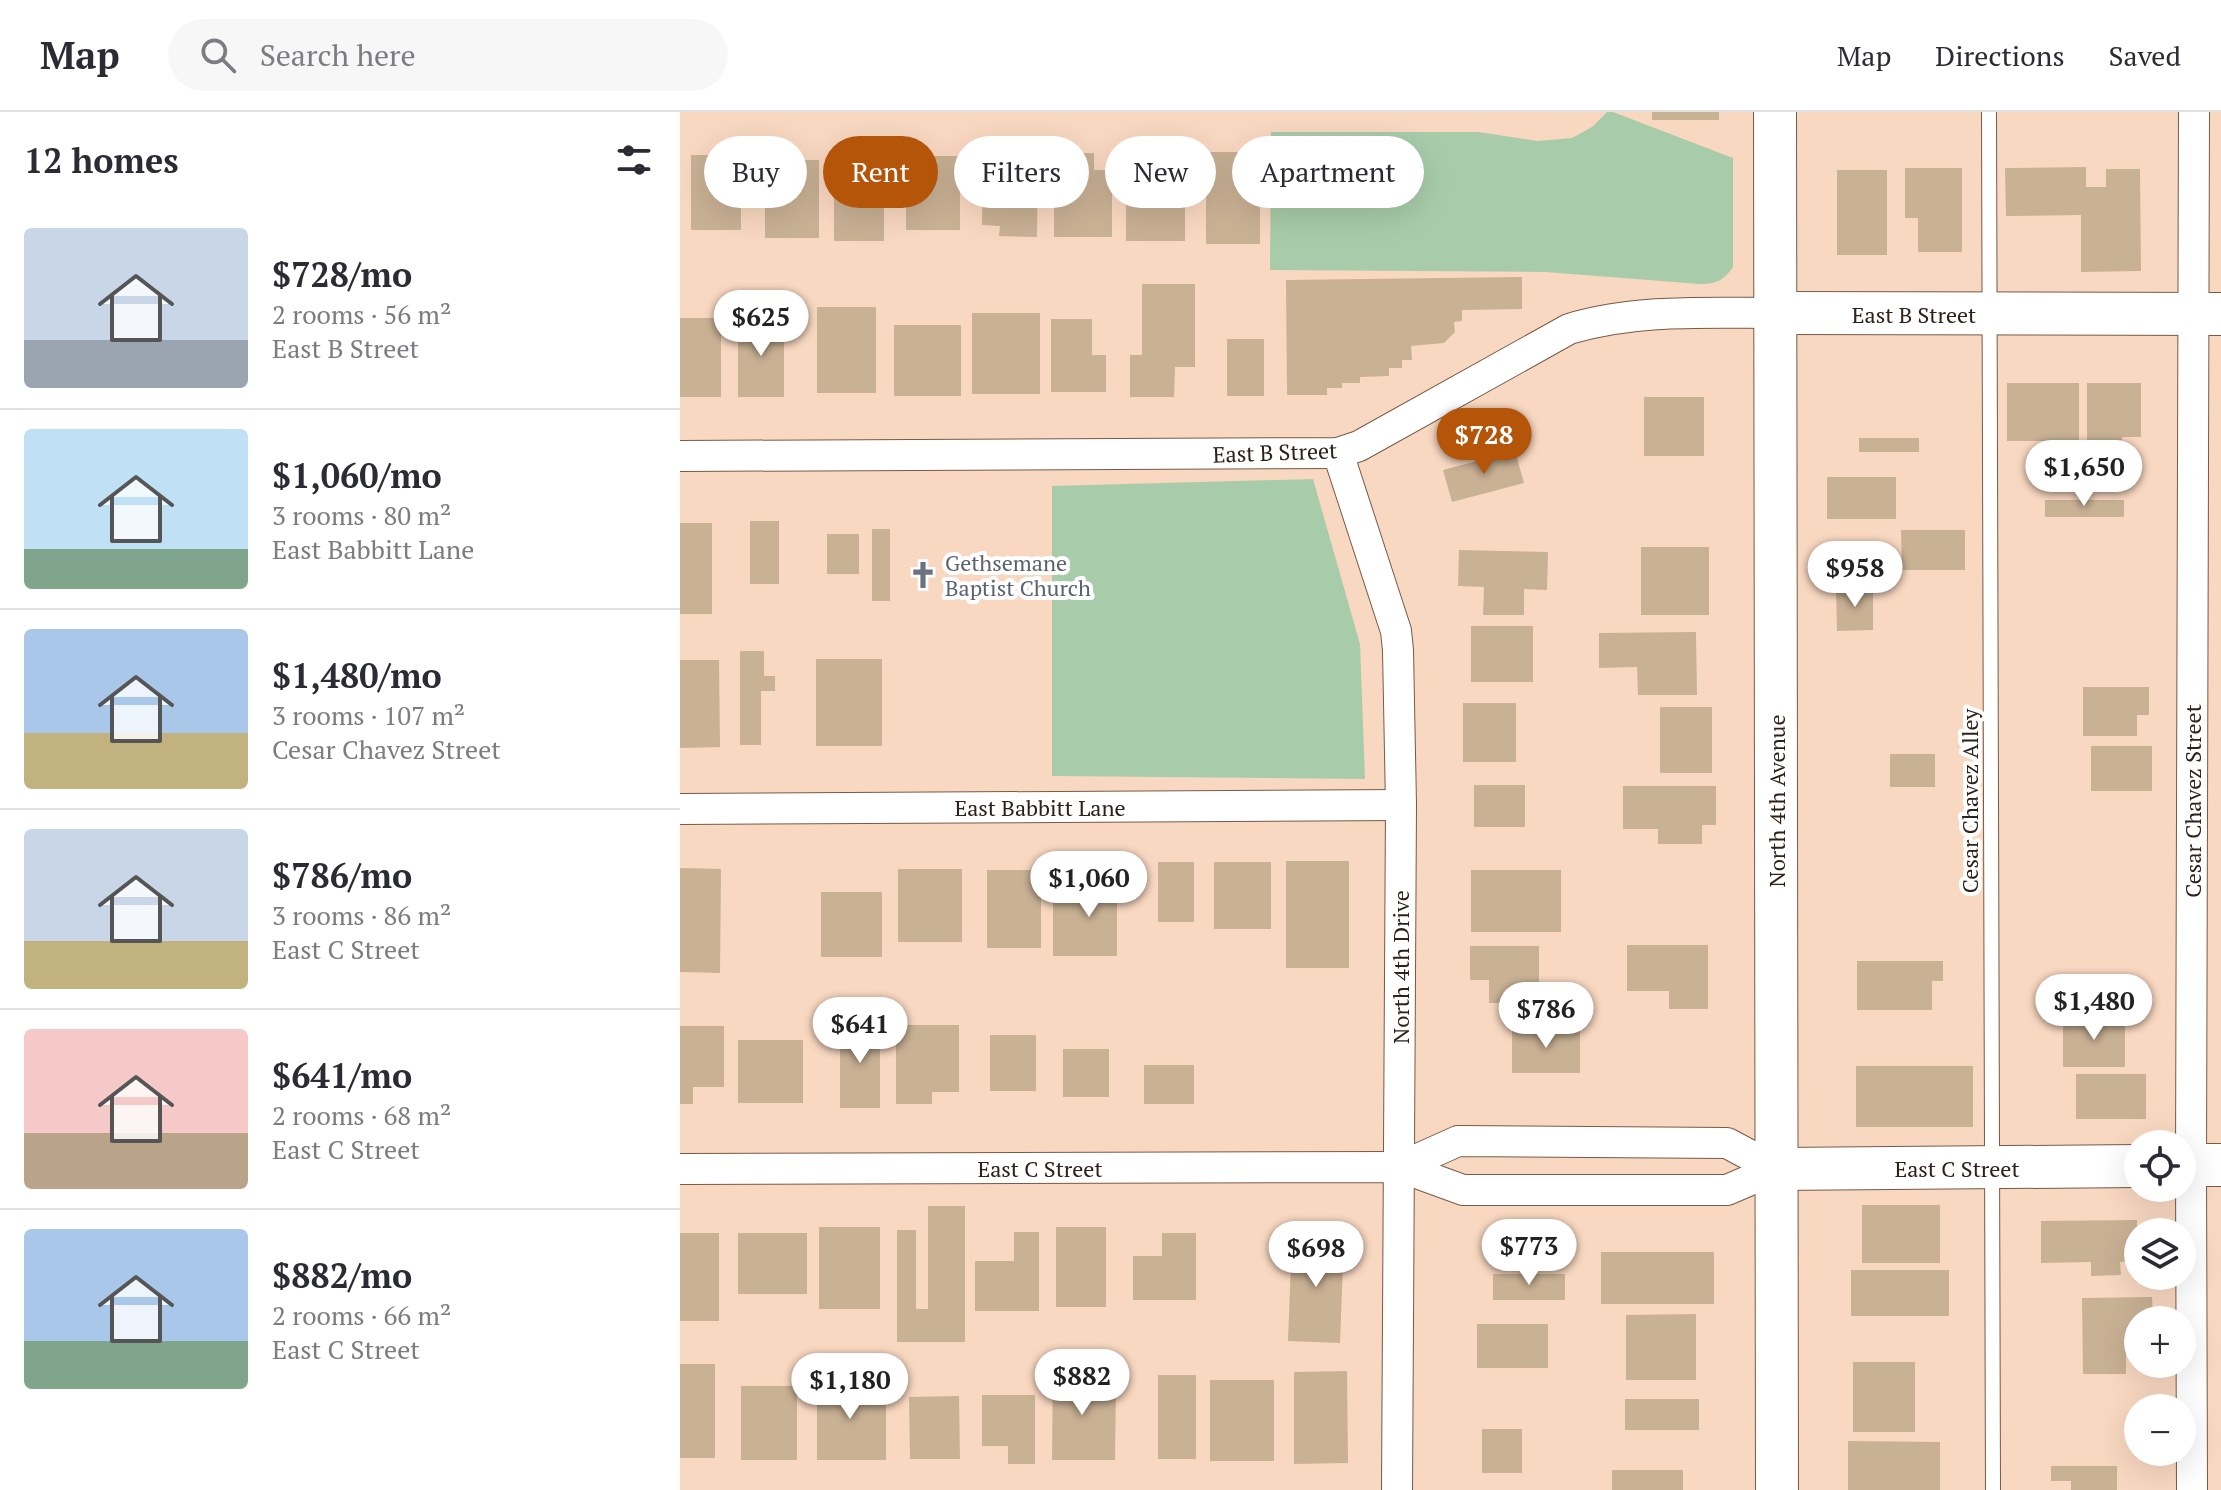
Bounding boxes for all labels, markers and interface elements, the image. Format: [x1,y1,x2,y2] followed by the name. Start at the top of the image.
[168,19,728,91] search box
[40,30,120,80] text: Map
[196,33,240,77] icon: search
[260,35,416,75] text: Search here
[1837,37,1891,74] text: Map
[1935,37,2065,74] text: Directions
[2109,37,2181,74] text: Saved
[704,136,807,208] chip: Buy
[823,136,938,208] chip: Rent
[954,136,1089,208] chip: Filters
[1105,136,1216,208] chip: New
[1232,136,1424,208] chip: Apartment
[24,138,179,183] text: 12 homes
[612,138,656,182] icon: filters
[272,252,412,297] text: $728/mo
[88,260,184,356] icon: home
[714,290,808,358] pin: $625
[272,297,451,331] text: 2 rooms · 56 m²
[732,299,790,333] text: $625
[1852,300,1976,329] street label: East B Street
[272,331,419,365] text: East B Street
[1437,408,1531,476] pin: $728
[1455,417,1513,451] text: $728
[1212,435,1338,469] street label: East B Street
[2019,440,2149,508] pin: $1,650
[2043,449,2125,483] text: $1,650
[272,453,442,498] text: $1,060/mo
[88,461,184,557] icon: home
[272,498,451,532] text: 3 rooms · 80 m²
[272,532,474,566] text: East Babbitt Lane
[1808,541,1902,609] pin: $958
[945,548,1091,602] place label: Gethsemane Baptist Church
[1826,550,1884,584] text: $958
[908,560,938,590] church icon: Gethsemane Baptist Church
[272,653,442,698] text: $1,480/mo
[88,661,184,757] icon: home
[272,698,465,732] text: 3 rooms · 107 m²
[2178,704,2207,898] street label: Cesar Chavez Street
[1955,708,1984,893] street label: Cesar Chavez Alley
[1762,715,1791,887] street label: North 4th Avenue
[272,732,501,766] text: Cesar Chavez Street
[954,793,1126,822] street label: East Babbitt Lane
[1024,851,1154,919] pin: $1,060
[272,853,412,898] text: $786/mo
[1048,860,1130,894] text: $1,060
[88,861,184,957] icon: home
[1386,890,1415,1044] street label: North 4th Drive
[272,898,451,932] text: 3 rooms · 86 m²
[272,932,420,966] text: East C Street
[2029,974,2159,1042] pin: $1,480
[1499,982,1593,1050] pin: $786
[2053,983,2135,1017] text: $1,480
[1517,991,1575,1025] text: $786
[813,997,907,1065] pin: $641
[831,1006,889,1040] text: $641
[272,1053,412,1098] text: $641/mo
[88,1061,184,1157] icon: home
[272,1098,451,1132] text: 2 rooms · 68 m²
[2124,1130,2196,1466] map controls
[2124,1130,2196,1202] button: locate
[272,1132,420,1166] text: East C Street
[977,1154,1103,1183] street label: East C Street
[1894,1154,2020,1183] street label: East C Street
[2124,1218,2196,1290] button: layers
[1482,1219,1576,1287] pin: $773
[1269,1221,1363,1289] pin: $698
[1500,1228,1558,1262] text: $773
[1287,1230,1345,1264] text: $698
[272,1253,412,1298] text: $882/mo
[88,1261,184,1357] icon: home
[272,1298,451,1332] text: 2 rooms · 66 m²
[2124,1306,2196,1378] button: +
[272,1332,420,1366] text: East C Street
[1035,1349,1129,1417] pin: $882
[785,1353,915,1421] pin: $1,180
[1053,1358,1111,1392] text: $882
[809,1362,891,1396] text: $1,180
[2124,1394,2196,1466] button: −

